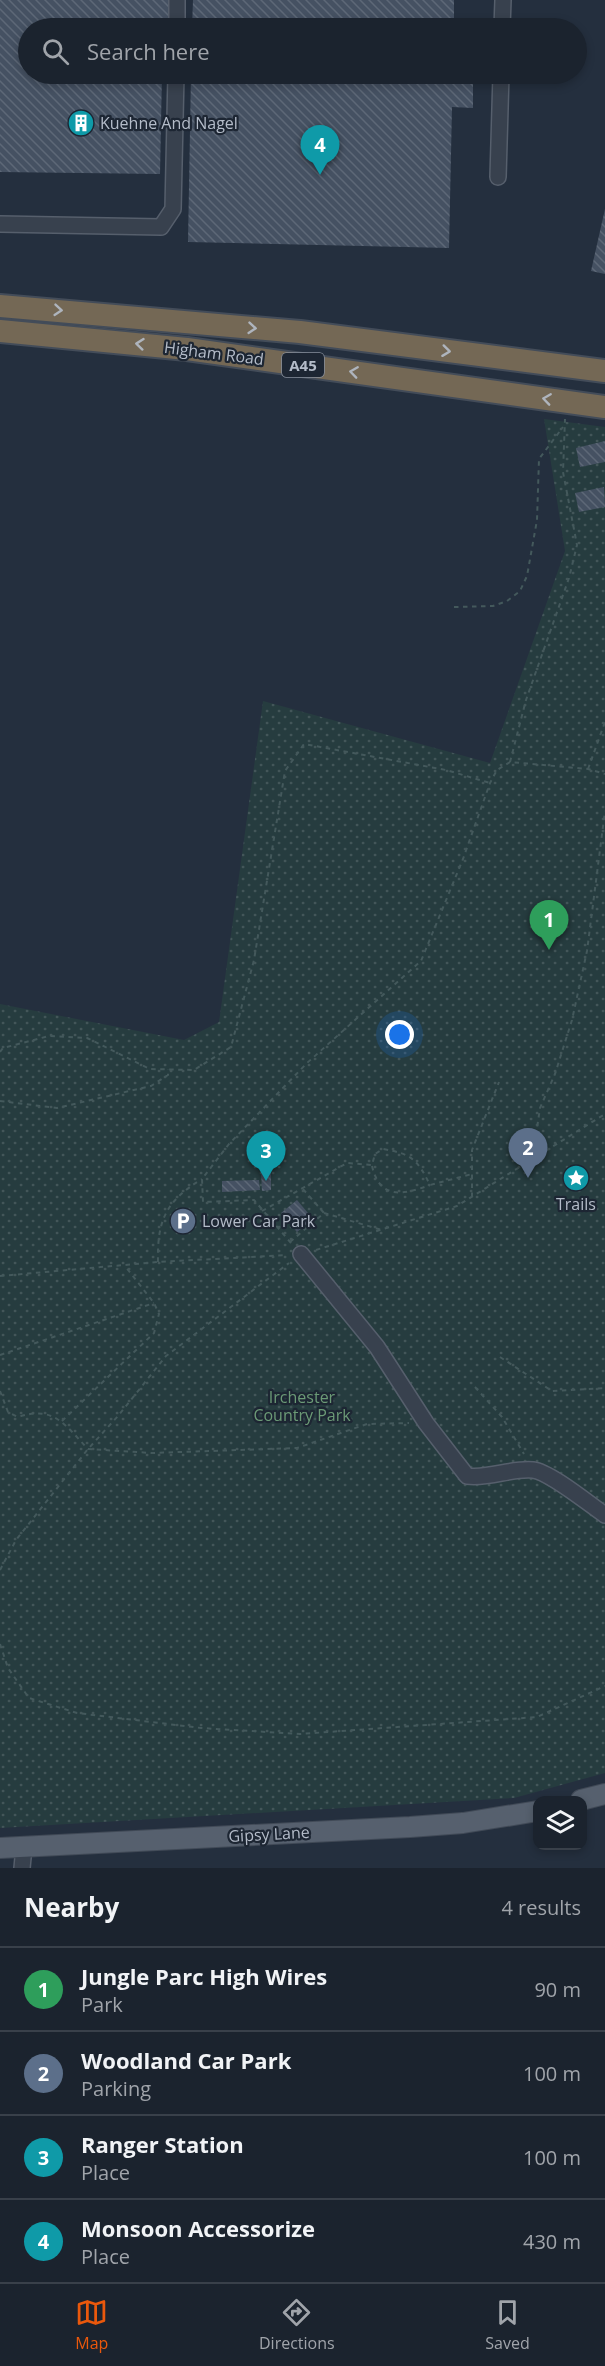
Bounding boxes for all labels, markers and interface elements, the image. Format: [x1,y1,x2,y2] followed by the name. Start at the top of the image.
[18,18,587,84] search box
[39,35,72,68] icon: search
[87,36,210,66] text: Search here
[66,108,96,138] building icon: Kuehne And Nagel
[100,112,238,134] place label: Kuehne And Nagel
[300,126,340,175] pin: 4
[54,303,63,316] one-way arrow
[248,321,257,334] one-way arrow
[163,336,265,370] street label: Higham Road
[135,338,144,351] one-way arrow
[442,344,451,357] one-way arrow
[282,353,324,377] road number: A45
[349,366,359,378] one-way arrow
[542,393,552,405] one-way arrow
[530,900,568,950] pin: 1
[385,1020,414,1049] your location
[508,1128,548,1178] pin: 2
[246,1132,286,1181] pin: 3
[561,1163,591,1193] place icon: Trails
[556,1193,596,1215] place label: Trails
[168,1206,198,1236] parking icon: Lower Car Park
[202,1210,316,1232] place label: Lower Car Park
[253,1386,351,1426] park label: Irchester Country Park
[533,1796,587,1850] map controls
[533,1796,587,1850] button: layers
[228,1821,310,1847] street label: Gipsy Lane
[24,1889,119,1925] text: Nearby
[501,1894,581,1921] text: 4 results
[81,1961,327,1991] text: Jungle Parc High Wires
[38,1976,49,2003] text: 1
[534,1976,581,2003] text: 90 m
[81,1991,123,2018] text: Park
[81,2045,291,2075] text: Woodland Car Park
[38,2060,49,2087] text: 2
[523,2060,581,2087] text: 100 m
[81,2075,151,2102] text: Parking
[81,2129,244,2159] text: Ranger Station
[38,2144,49,2171] text: 3
[523,2144,581,2171] text: 100 m
[81,2159,130,2186] text: Place
[81,2213,315,2243] text: Monsoon Accessorize
[38,2228,49,2255] text: 4
[523,2228,581,2255] text: 430 m
[81,2243,130,2270] text: Place
[75,2296,108,2354] tab: Map
[259,2296,335,2354] tab: Directions
[485,2296,530,2354] tab: Saved

